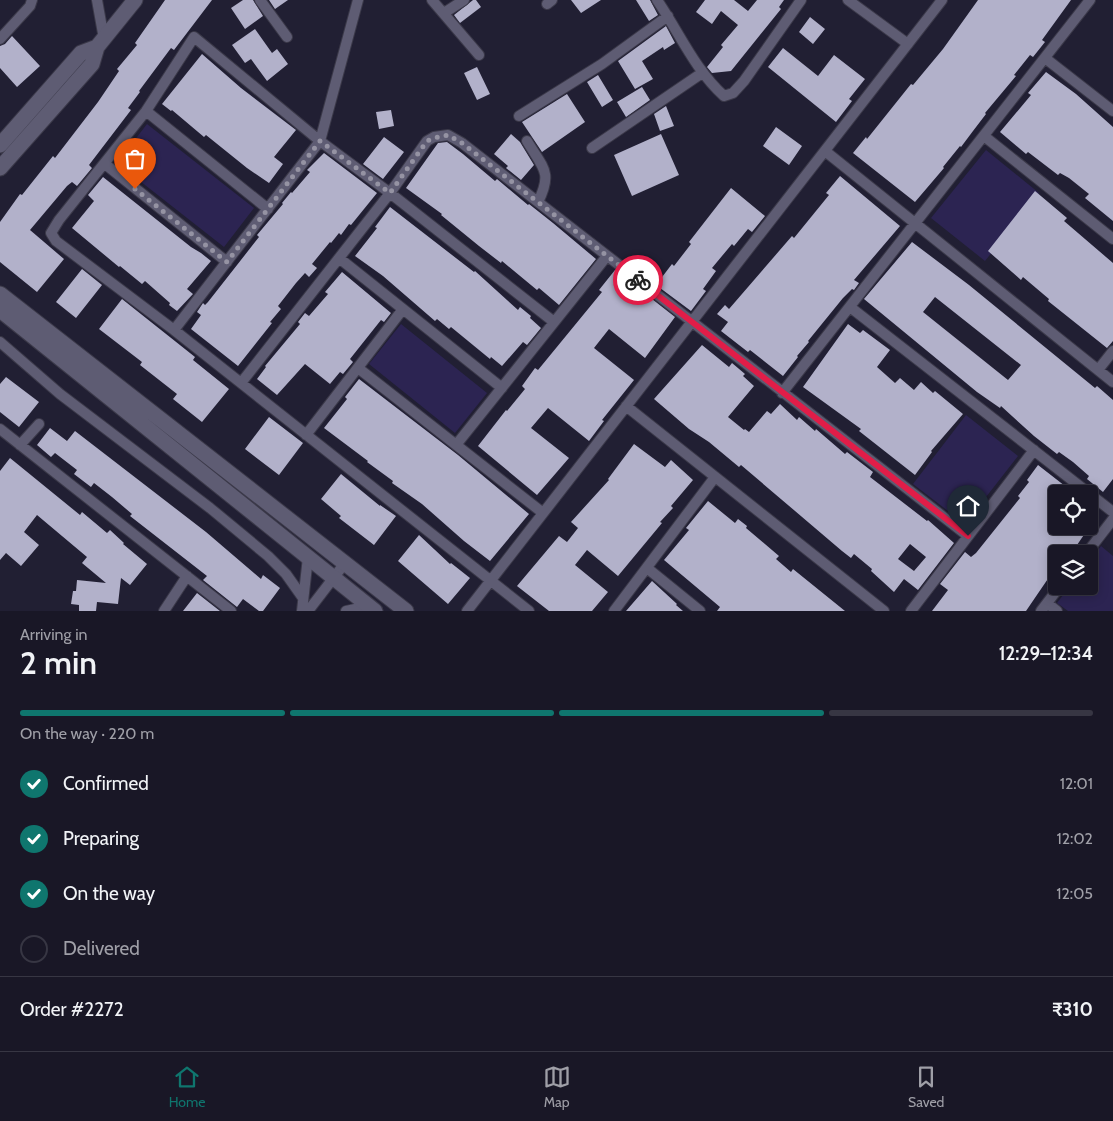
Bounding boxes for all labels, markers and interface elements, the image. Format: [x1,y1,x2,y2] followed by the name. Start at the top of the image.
[114,138,156,189] pin
[121,145,149,173] icon: bag
[613,255,663,305] courier
[624,266,652,294] icon: bike
[947,485,989,536] pin
[1048,485,1098,595] map controls
[1048,485,1098,535] button: locate
[954,492,982,520] icon: home
[1048,545,1098,595] button: layers
[20,625,87,644] text: Arriving in
[999,642,1093,665] text: 12:29–12:34
[20,643,97,682] text: 2 min
[20,724,154,743] text: On the way · 220 m
[20,770,48,798] icon: check
[63,772,149,795] text: Confirmed
[1060,774,1093,793] text: 12:01
[20,825,48,853] icon: check
[63,827,139,850] text: Preparing
[1057,829,1093,848] text: 12:02
[20,880,48,908] icon: check
[63,882,155,905] text: On the way
[1056,884,1093,903] text: 12:05
[63,937,140,960] text: Delivered
[20,998,124,1021] text: Order #2272
[1052,998,1093,1021] text: ₹310
[169,1063,205,1111] tab: Home
[543,1063,571,1111] tab: Map
[908,1063,944,1111] tab: Saved

